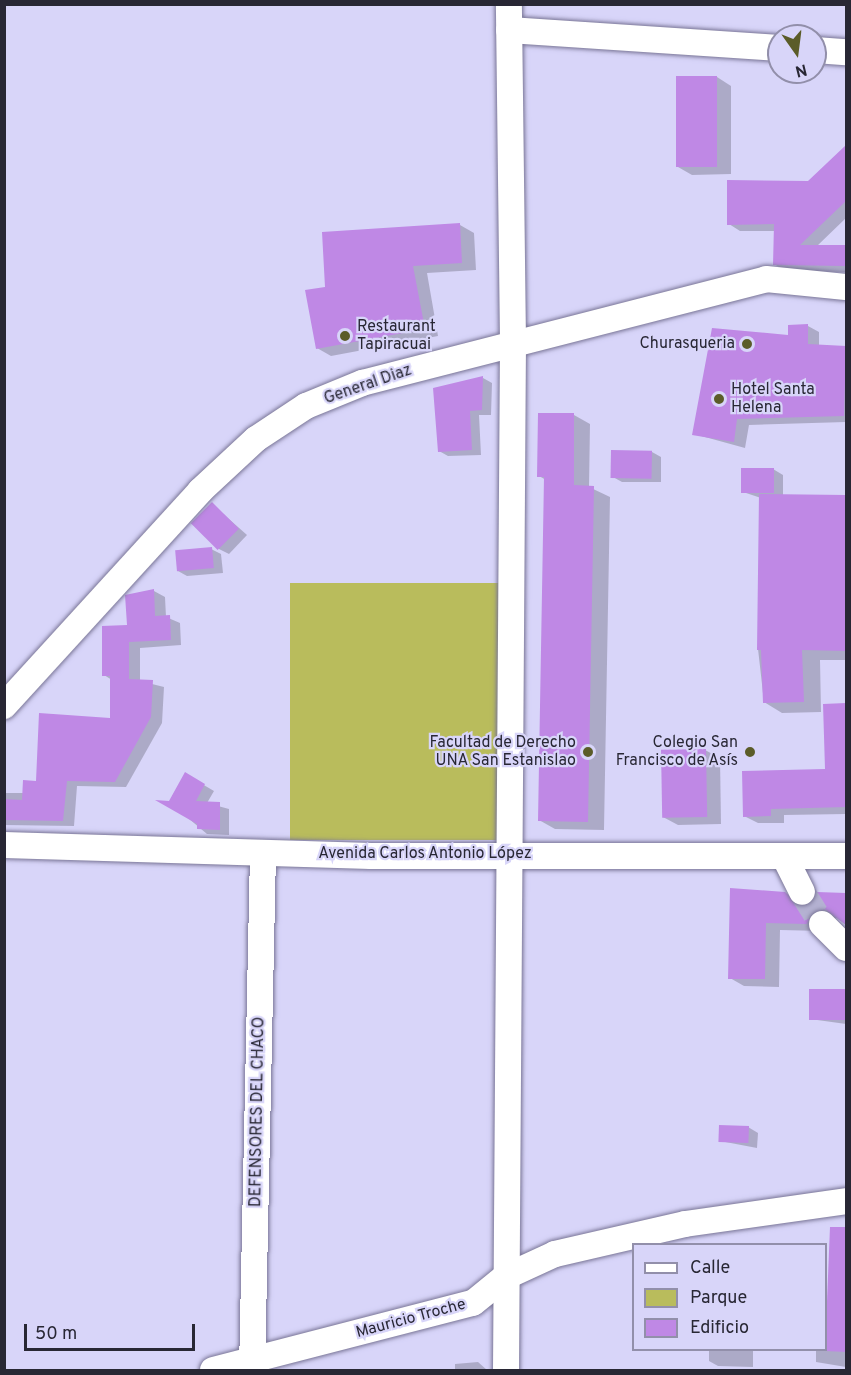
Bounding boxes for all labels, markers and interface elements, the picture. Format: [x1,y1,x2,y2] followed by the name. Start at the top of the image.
[767,24,827,84] north arrow
[793,58,809,81] text: N
[357,317,436,355] place label: Restaurant Tapiracuai
[338,329,352,343] marker: Restaurant Tapiracuai
[640,334,735,354] place label: Churasqueria
[740,337,754,351] marker: Churasqueria
[322,361,414,409] street label: General Diaz
[731,380,815,418] place label: Hotel Santa Helena
[712,392,726,406] marker: Hotel Santa Helena
[430,733,576,771] place label: Facultad de Derecho UNA San Estanislao
[615,733,738,771] place label: Colegio San Francisco de Asís
[581,745,595,759] marker: Facultad de Derecho UNA San Estanislao
[743,745,757,759] marker: Colegio San Francisco de Asís
[318,844,532,864] street label: Avenida Carlos Antonio López
[247,1016,269,1208] street label: DEFENSORES DEL CHACO
[632,1243,827,1351] legend
[690,1257,730,1280] text: Calle
[690,1287,747,1310] text: Parque
[354,1295,468,1343] street label: Mauricio Troche
[27,1312,198,1350] scale bar
[690,1317,749,1340] text: Edificio
[35,1323,77,1346] text: 50 m

